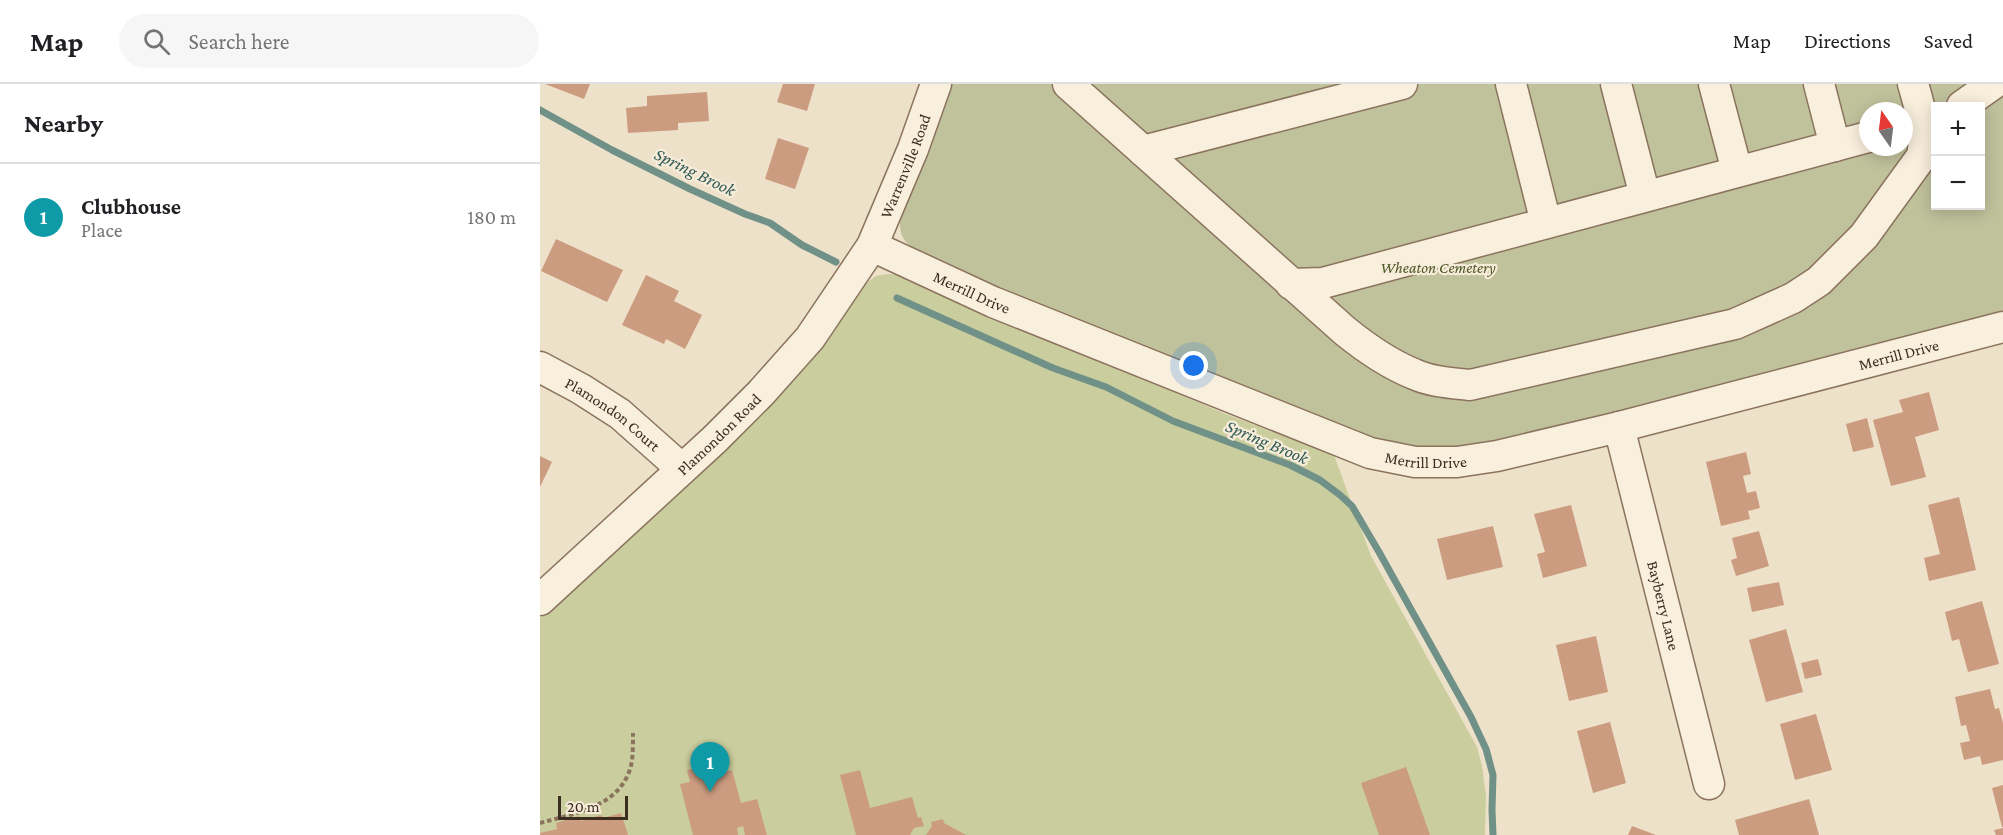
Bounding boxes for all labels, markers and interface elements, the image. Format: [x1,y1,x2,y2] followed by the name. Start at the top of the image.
[119,14,539,68] search box
[140,25,173,58] icon: search
[30,26,83,57] text: Map
[188,29,289,54] text: Search here
[1733,29,1771,53] text: Map
[1804,29,1891,53] text: Directions
[1924,29,1973,53] text: Saved
[1859,102,1913,156] north arrow
[1931,102,1985,210] map controls
[1931,102,1985,156] button: +
[24,109,103,138] text: Nearby
[877,111,934,221] street label: Warrenville Road
[651,144,740,201] water label: Spring Brook
[1931,156,1985,210] button: −
[81,194,181,219] text: Clubhouse
[40,206,47,228] text: 1
[467,206,516,228] text: 180 m
[81,219,123,241] text: Place
[1380,259,1496,277] park label: Wheaton Cemetery
[931,268,1012,317] street label: Merrill Drive
[1857,336,1940,373] street label: Merrill Drive
[1179,351,1208,380] your location
[562,374,664,455] street label: Plamondon Court
[674,390,765,478] street label: Plamondon Road
[1223,416,1312,469] water label: Spring Brook
[1383,448,1468,471] street label: Merrill Drive
[1644,559,1683,652] street label: Bayberry Lane
[690,742,730,792] pin: 1
[558,793,628,820] scale bar
[567,798,600,815] text: 20 m

